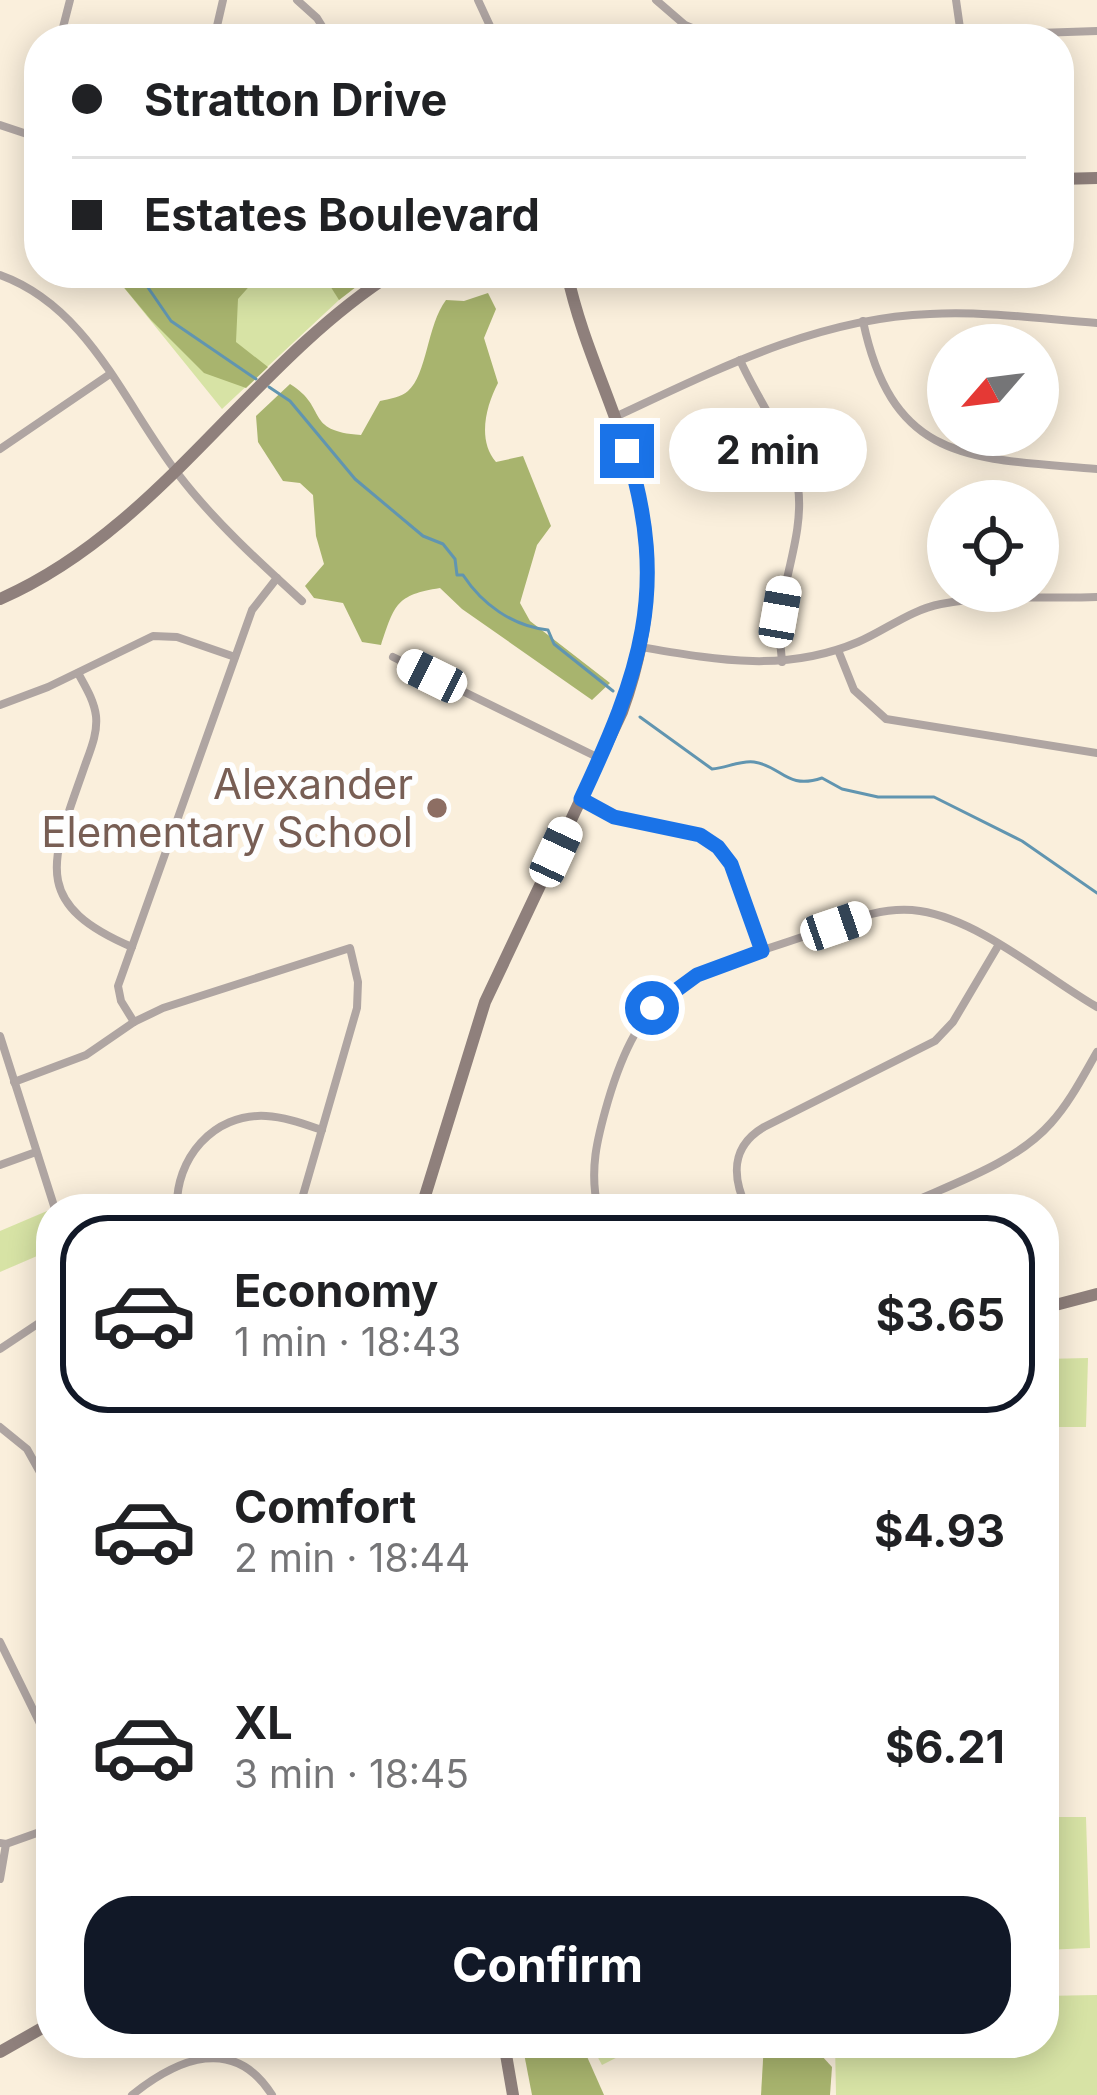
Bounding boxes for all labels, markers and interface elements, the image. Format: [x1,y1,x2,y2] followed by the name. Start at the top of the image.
[144,72,447,127] text: Stratton Drive
[144,187,540,242] text: Estates Boulevard
[927,324,1059,456] north arrow
[927,324,1059,612] map controls
[669,409,867,493] callout: 2 min
[600,424,654,478] route end
[716,426,820,473] text: 2 min
[927,480,1059,612] button: locate
[756,573,804,651] car
[392,644,472,708] car
[41,758,413,857] place label: Alexander Elementary School
[424,795,450,821] marker: Alexander Elementary School
[524,812,588,892] car
[796,897,876,955] car
[625,981,679,1035] route start
[90,1260,198,1368] icon: car
[234,1263,438,1318] text: Economy
[876,1287,1005,1342] text: $3.65
[234,1318,461,1365] text: 1 min · 18:43
[90,1476,198,1584] icon: car
[234,1479,416,1534] text: Comfort
[874,1503,1005,1558] text: $4.93
[234,1534,470,1581] text: 2 min · 18:44
[90,1692,198,1800] icon: car
[234,1695,293,1750] text: XL
[885,1719,1005,1774] text: $6.21
[234,1750,469,1797] text: 3 min · 18:45
[84,1896,1011,2034] button: Confirm

